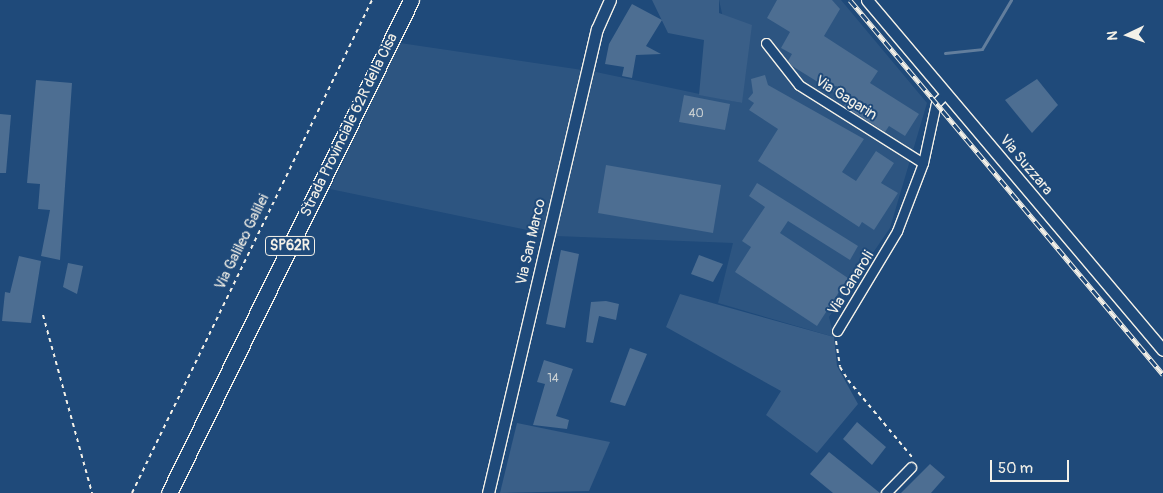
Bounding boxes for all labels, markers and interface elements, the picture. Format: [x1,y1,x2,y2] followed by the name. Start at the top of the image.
[1103,10,1153,60] north arrow
[297,30,401,220] street label: Strada Provinciale 62R della Cisa
[1104,31,1121,41] text: N
[812,72,880,124] street label: Via Gagarin
[688,107,704,121] house number: 40
[996,131,1056,199] street label: Via Suzzara
[211,191,273,293] street label: Via Galileo Galilei
[512,197,550,287] street label: Via San Marco
[265,235,315,258] road number: SP62R
[824,247,878,319] street label: Via Canaroli
[547,372,559,386] house number: 14
[993,450,1072,482] scale bar
[998,459,1033,478] text: 50 m

